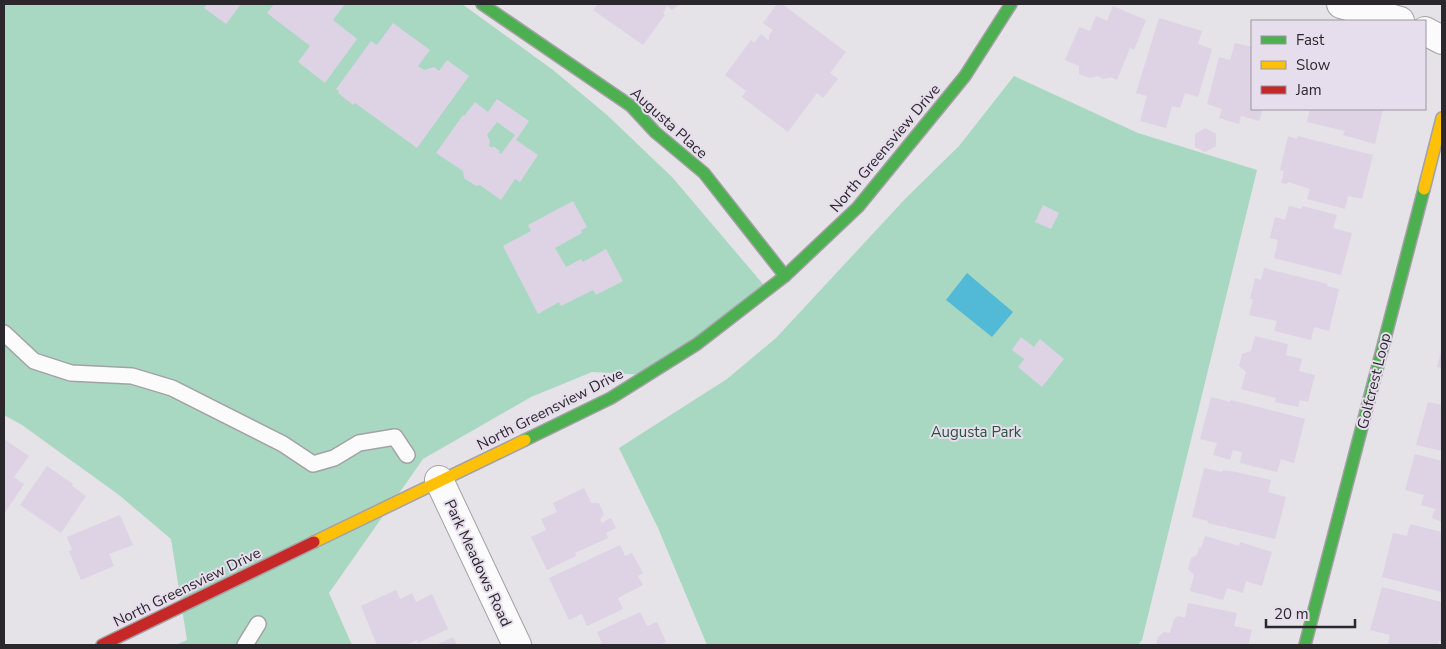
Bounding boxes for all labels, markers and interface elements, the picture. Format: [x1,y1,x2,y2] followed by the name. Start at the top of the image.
[1251,20,1426,110] legend
[1296,30,1325,50] text: Fast
[1296,55,1331,75] text: Slow
[825,80,945,216] street label: North Greensview Drive
[1295,80,1322,100] text: Jam
[626,83,712,163] street label: Augusta Place
[1352,331,1396,431] street label: Golfcrest Loop
[473,363,627,455] street label: North Greensview Drive
[931,422,1022,442] park label: Augusta Park
[440,496,516,630] street label: Park Meadows Road
[110,543,264,631] street label: North Greensview Drive
[1266,596,1355,628] scale bar
[1274,604,1309,624] text: 20 m

